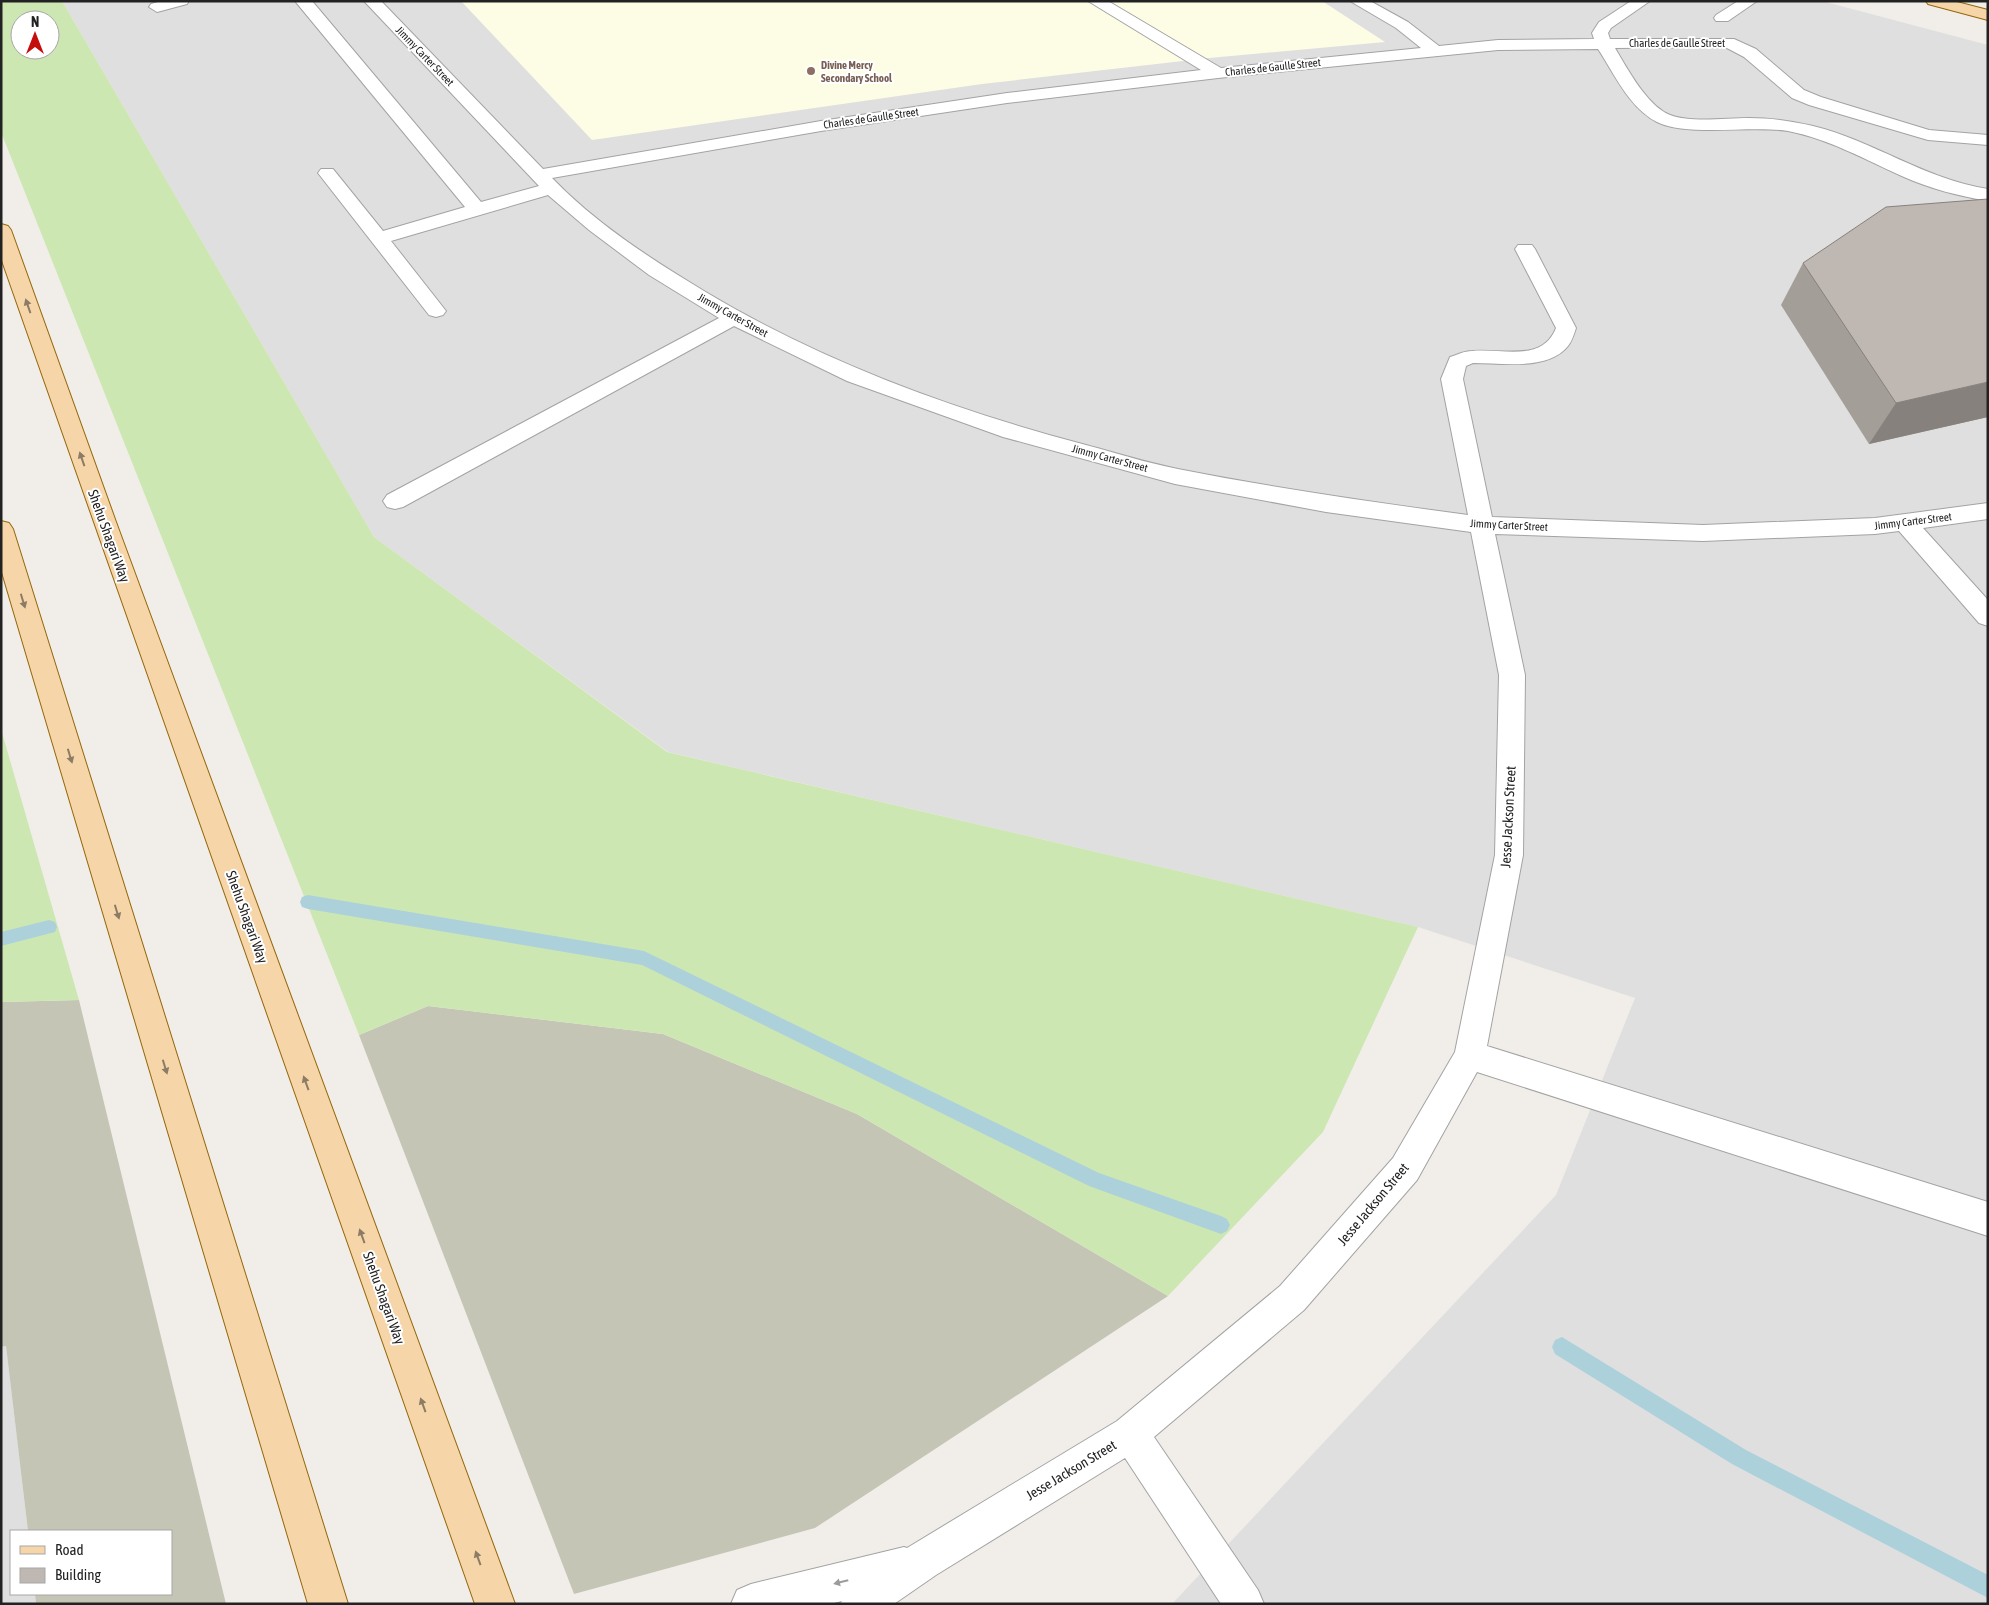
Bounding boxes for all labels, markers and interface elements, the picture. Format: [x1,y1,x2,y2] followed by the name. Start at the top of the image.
[10,10,60,60] north arrow
[31,14,39,30] text: N
[394,24,456,88] street label: Jimmy Carter Street
[1629,37,1725,49] street label: Charles de Gaulle Street
[1225,56,1321,78] street label: Charles de Gaulle Street
[821,59,893,84] place label: Divine Mercy Secondary School
[805,65,817,77] marker: Divine Mercy Secondary School
[823,105,919,131] street label: Charles de Gaulle Street
[696,291,770,339] street label: Jimmy Carter Street
[24,298,32,313] one-way arrow
[1071,442,1149,474] street label: Jimmy Carter Street
[78,452,85,467] one-way arrow
[85,488,133,585] street label: Shehu Shagari Way
[1874,510,1952,532] street label: Jimmy Carter Street
[1470,517,1548,533] street label: Jimmy Carter Street
[19,594,27,609] one-way arrow
[67,749,75,764] one-way arrow
[1497,766,1519,868] street label: Jesse Jackson Street
[223,869,271,966] street label: Shehu Shagari Way
[114,904,122,919] one-way arrow
[161,1060,169,1075] one-way arrow
[302,1075,310,1090] one-way arrow
[1334,1160,1412,1248] street label: Jesse Jackson Street
[358,1228,366,1243] one-way arrow
[360,1250,408,1347] street label: Shehu Shagari Way
[419,1397,427,1412] one-way arrow
[1023,1437,1119,1503] street label: Jesse Jackson Street
[10,1530,172,1595] legend
[55,1541,84,1558] text: Road
[474,1550,482,1565] one-way arrow
[55,1566,101,1583] text: Building
[833,1578,848,1586] one-way arrow

